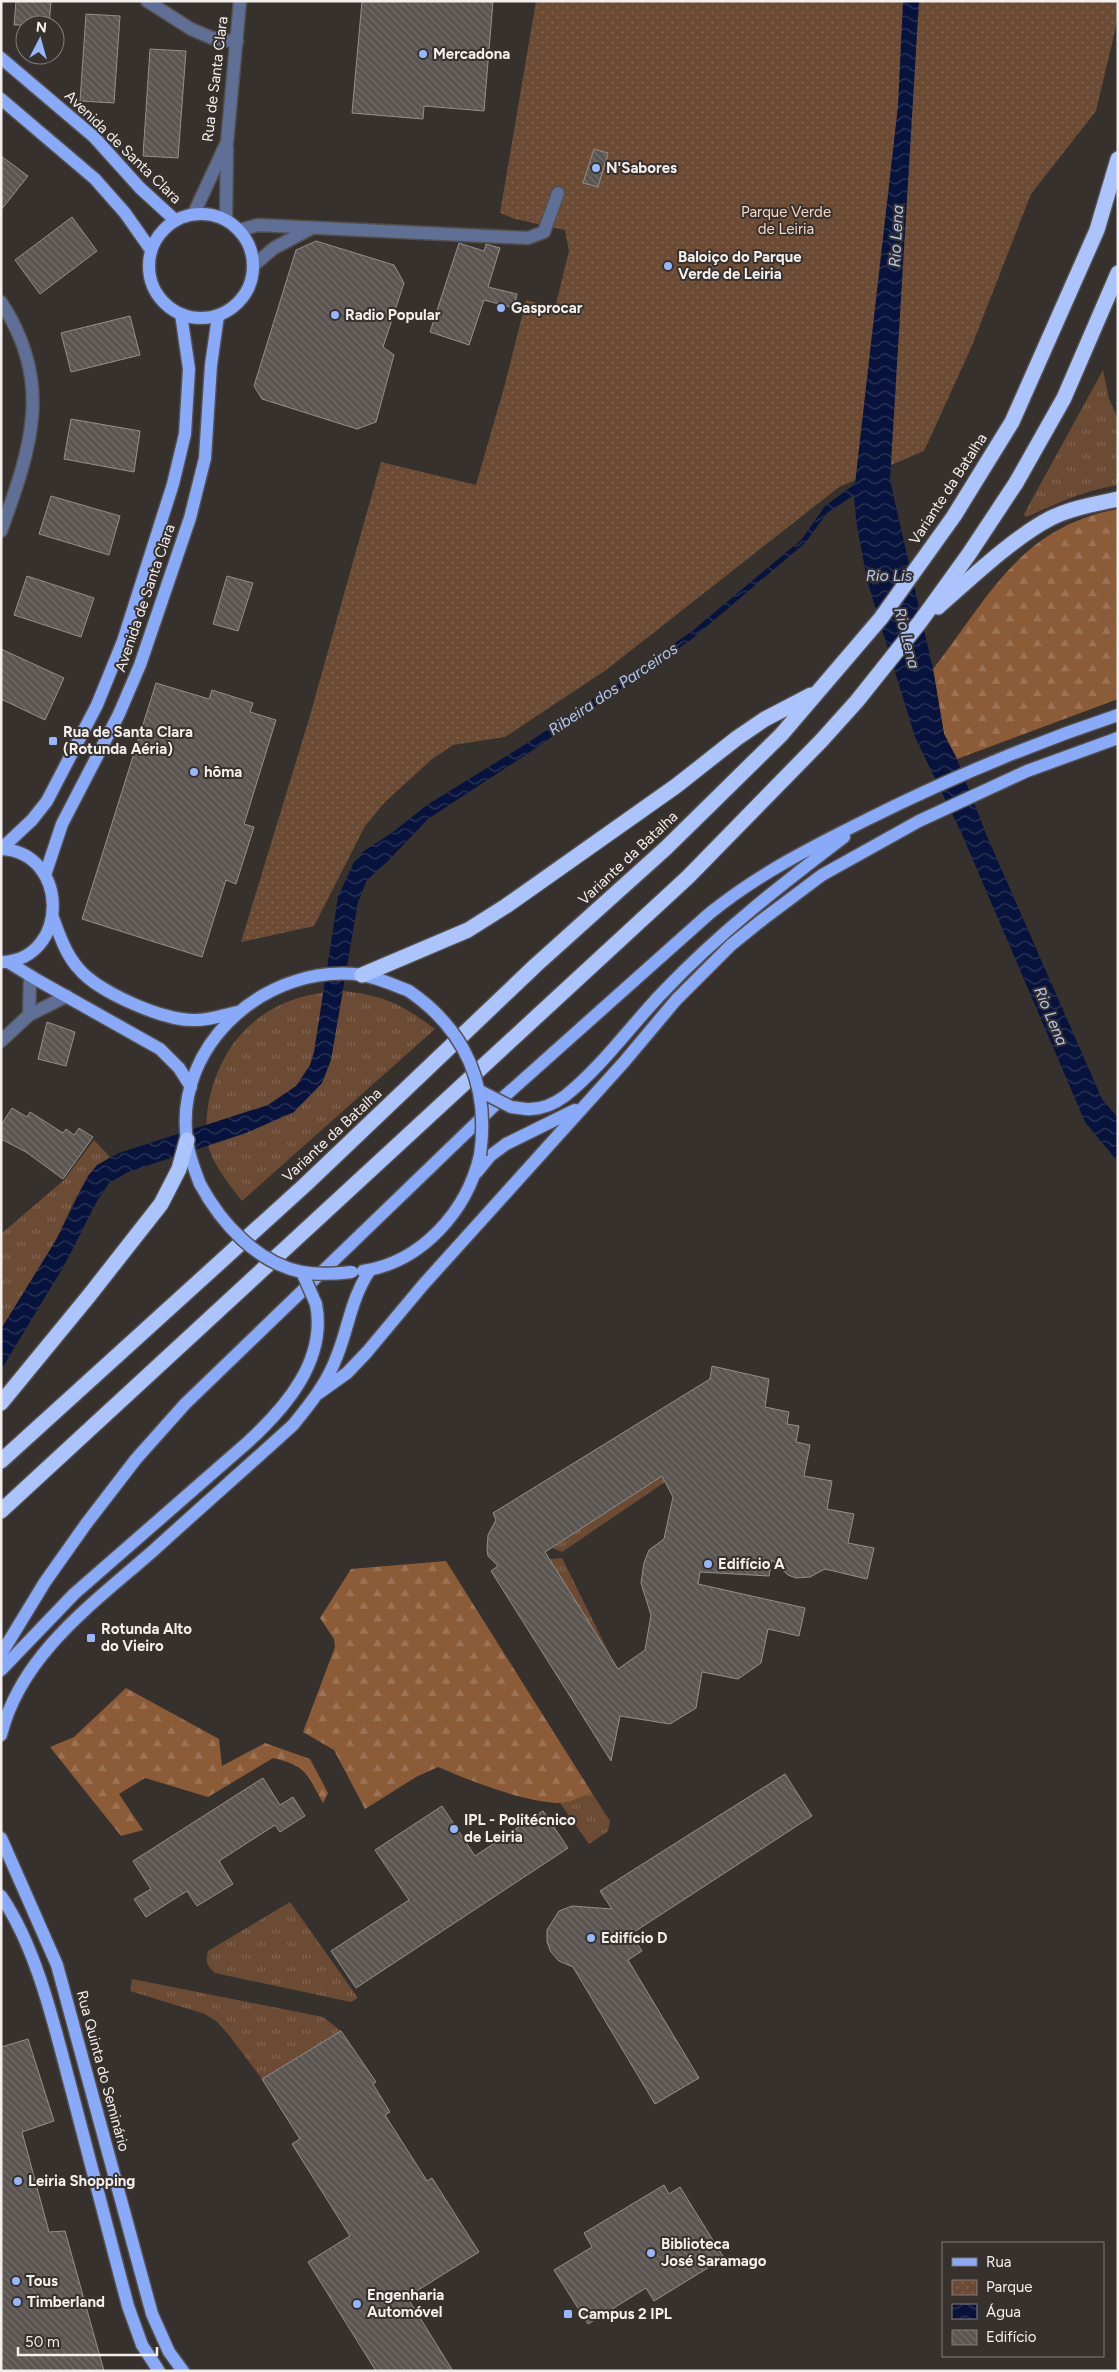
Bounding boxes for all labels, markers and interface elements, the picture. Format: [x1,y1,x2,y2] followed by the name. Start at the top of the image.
[15,15,65,65] north arrow
[198,15,232,143] street label: Rua de Santa Clara
[35,19,48,37] text: N
[433,45,510,63] place label: Mercadona
[417,48,429,60] marker: Mercadona
[61,87,185,207] street label: Avenida de Santa Clara
[606,159,677,177] place label: N'Sabores
[590,162,602,174] marker: N'Sabores
[741,203,831,238] park label: Parque Verde de Leiria
[885,204,907,268] water label: Rio Lena
[678,248,802,283] place label: Baloiço do Parque Verde de Leiria
[662,260,674,272] marker: Baloiço do Parque Verde de Leiria
[511,299,583,317] place label: Gasprocar
[495,302,507,314] marker: Gasprocar
[345,306,441,324] place label: Radio Popular
[329,309,341,321] marker: Radio Popular
[905,430,991,548] street label: Variante da Batalha
[111,522,179,674] street label: Avenida de Santa Clara
[866,566,913,585] water label: Rio Lis
[890,605,924,671] water label: Rio Lena
[545,638,682,739] water label: Ribeira dos Parceiros
[63,723,193,758] place label: Rua de Santa Clara (Rotunda Aéria)
[47,735,59,747] marker: Rua de Santa Clara (Rotunda Aéria)
[204,763,242,781] place label: hôma
[188,766,200,778] marker: hôma
[575,807,681,909] street label: Variante da Batalha
[1030,984,1072,1048] water label: Rio Lena
[279,1084,385,1186] street label: Variante da Batalha
[718,1555,785,1573] place label: Edifício A
[702,1558,714,1570] marker: Edifício A
[101,1620,192,1655] place label: Rotunda Alto do Vieiro
[85,1632,97,1644] marker: Rotunda Alto do Vieiro
[464,1811,576,1846] place label: IPL - Politécnico de Leiria
[448,1823,460,1835] marker: IPL - Politécnico de Leiria
[601,1929,667,1947] place label: Edifício D
[585,1932,597,1944] marker: Edifício D
[73,1988,133,2154] street label: Rua Quinta do Seminário
[28,2172,135,2190] place label: Leiria Shopping
[12,2175,24,2187] marker: Leiria Shopping
[661,2235,767,2270] place label: Biblioteca José Saramago
[942,2242,1104,2357] legend
[645,2247,657,2259] marker: Biblioteca José Saramago
[986,2253,1011,2271] text: Rua
[26,2272,58,2290] place label: Tous
[10,2275,22,2287] marker: Tous
[986,2278,1033,2296] text: Parque
[367,2286,444,2321] place label: Engenharia Automóvel
[27,2293,105,2311] place label: Timberland
[11,2296,23,2308] marker: Timberland
[351,2298,363,2310] marker: Engenharia Automóvel
[986,2303,1021,2321] text: Água
[578,2305,672,2323] place label: Campus 2 IPL
[562,2308,574,2320] marker: Campus 2 IPL
[18,2324,156,2356] scale bar
[986,2328,1037,2346] text: Edifício
[25,2333,60,2351] text: 50 m

